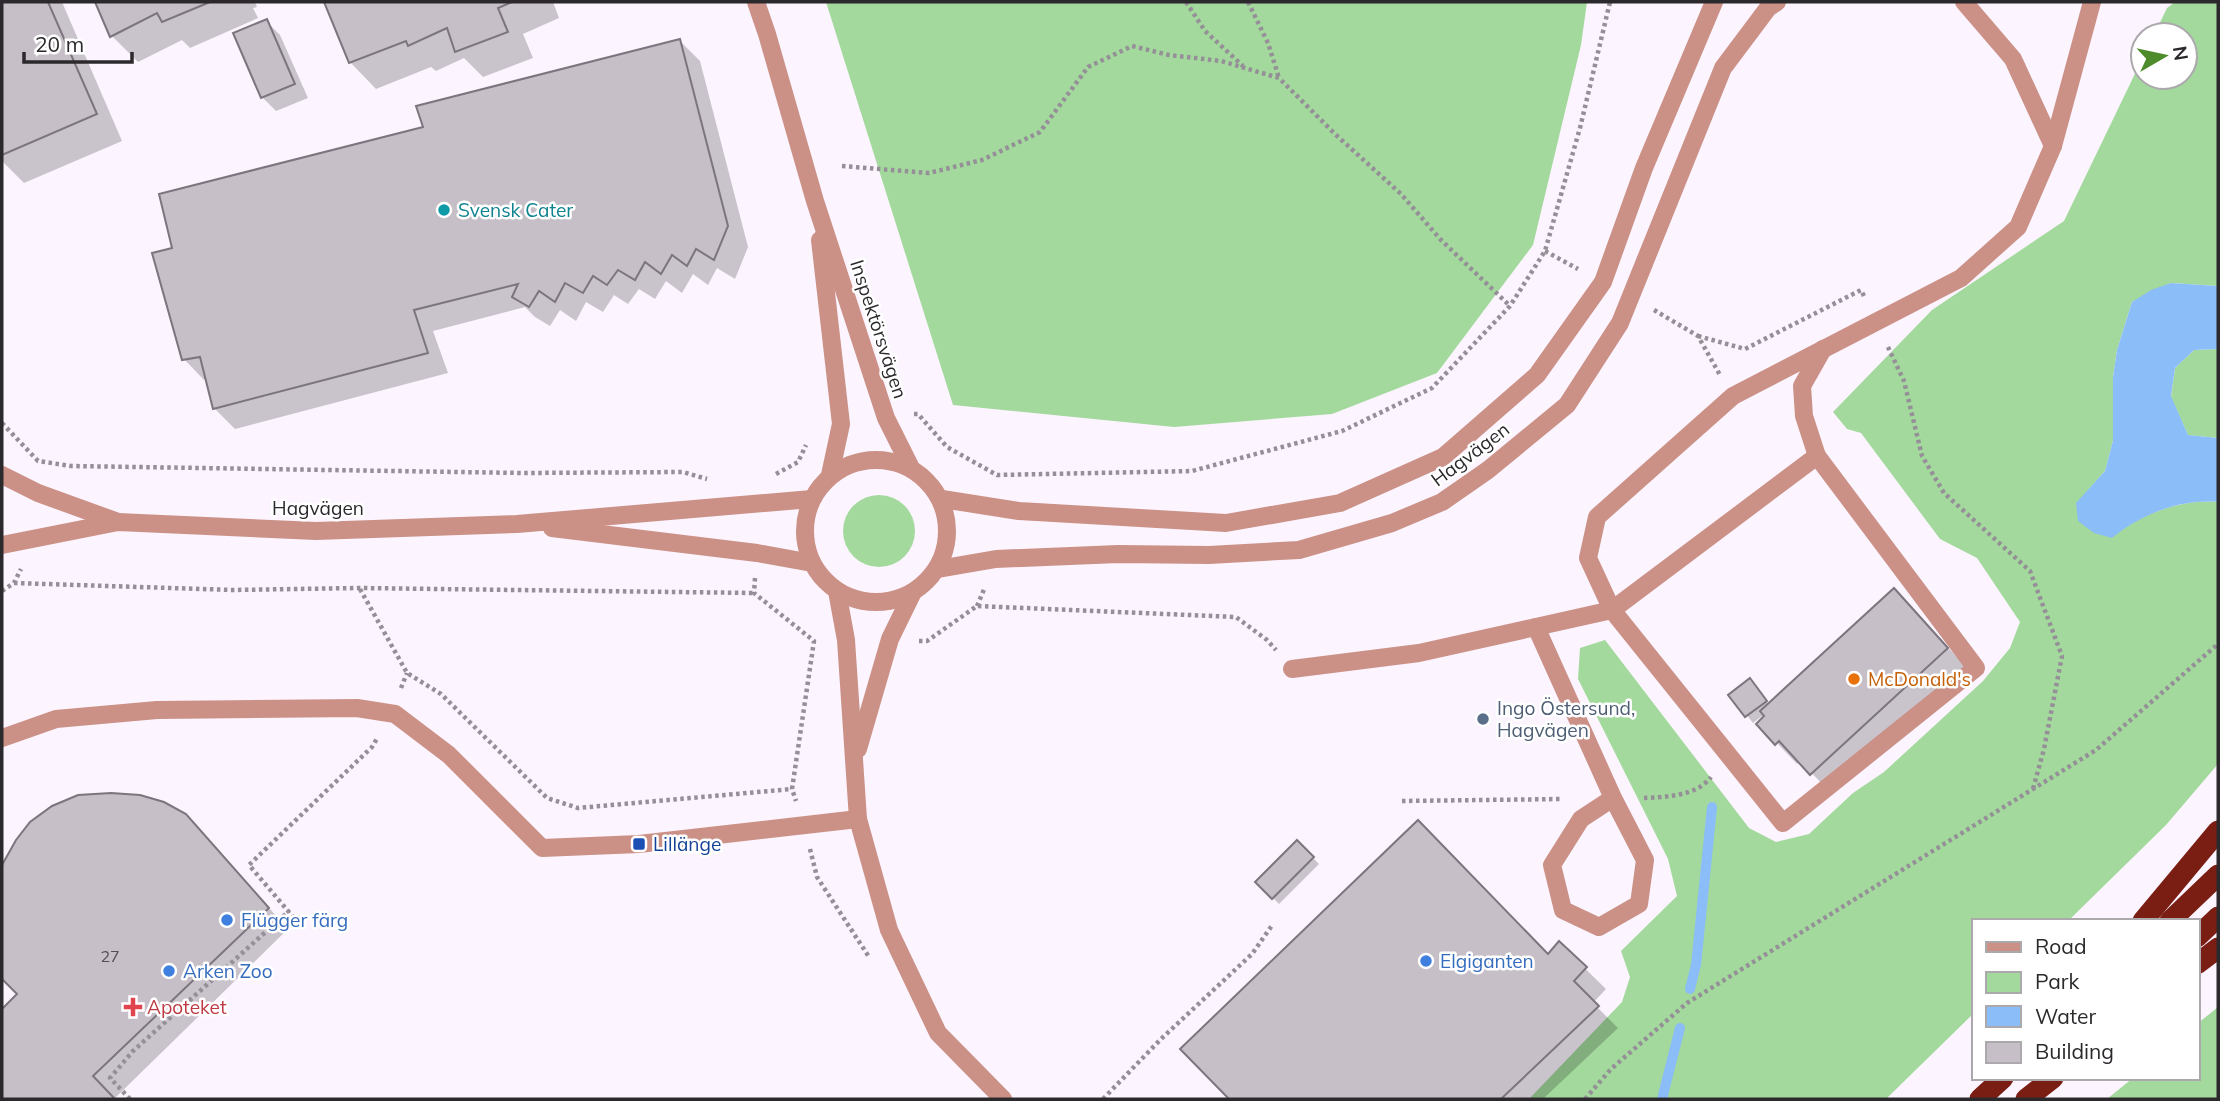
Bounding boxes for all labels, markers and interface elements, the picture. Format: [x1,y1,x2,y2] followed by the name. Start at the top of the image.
[24,21,133,65] scale bar
[2129,21,2199,91] north arrow
[35,31,84,57] text: 20 m
[2168,44,2194,62] text: N
[458,198,573,222] place label: Svensk Cater
[436,202,452,218] marker: Svensk Cater
[845,257,913,401] street label: Inspektörsvägen
[1426,417,1514,491] street label: Hagvägen
[272,496,364,520] street label: Hagvägen
[1868,667,1971,691] place label: McDonald's
[1846,671,1862,687] marker: McDonald's
[1497,696,1635,742] place label: Ingo Östersund, Hagvägen
[1475,711,1491,727] marker: Ingo Östersund, Hagvägen
[653,832,721,856] place label: Lillänge
[631,836,647,852] marker: Lillänge
[241,908,348,932] place label: Flügger färg
[219,912,235,928] marker: Flügger färg
[1972,919,2199,1080] legend
[2035,933,2086,959] text: Road
[100,946,120,966] house number: 27
[1440,949,1534,973] place label: Elgiganten
[1418,953,1434,969] marker: Elgiganten
[183,959,273,983] place label: Arken Zoo
[161,963,177,979] marker: Arken Zoo
[2035,968,2079,994] text: Park
[147,995,227,1019] place label: Apoteket
[125,999,141,1015] marker: Apoteket
[2035,1003,2096,1029] text: Water
[2035,1038,2114,1064] text: Building

